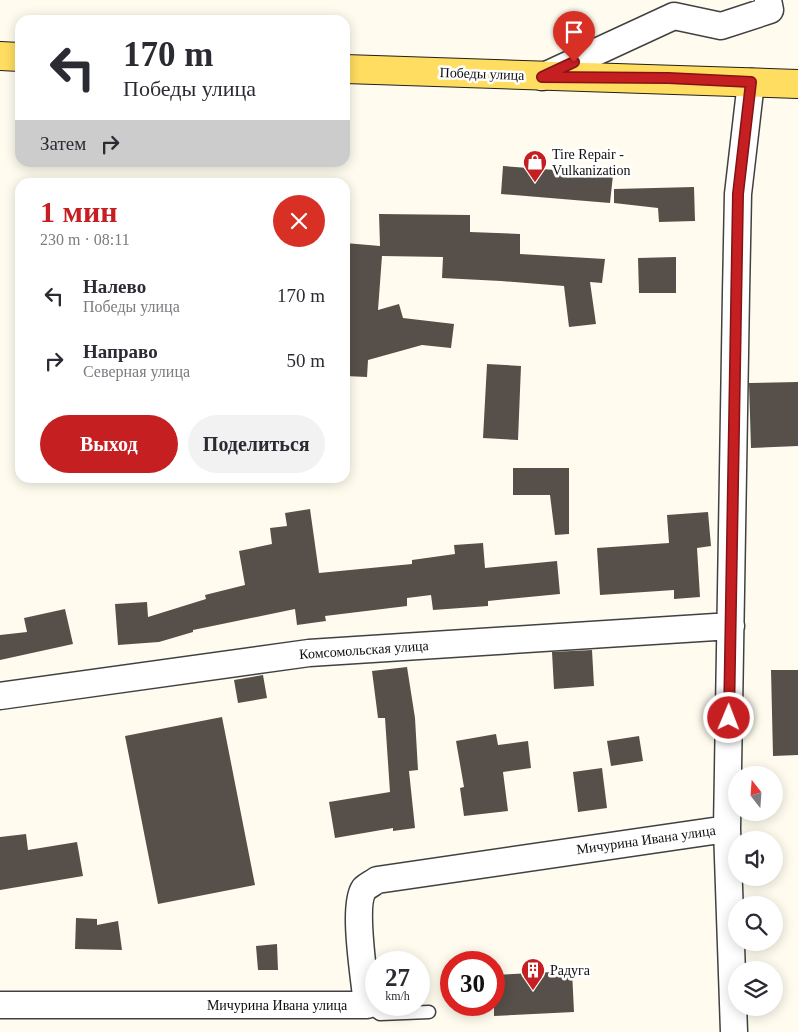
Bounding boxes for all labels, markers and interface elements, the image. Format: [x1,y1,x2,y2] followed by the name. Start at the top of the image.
[553,11,595,62] pin
[560,18,588,46] icon: arrive
[40,35,105,100] icon: left
[123,35,213,74] text: 170 m
[439,65,525,83] street label: Победы улица
[123,76,256,101] text: Победы улица
[96,130,124,158] icon: right
[40,133,86,154] text: Затем
[552,147,630,178] place label: Tire Repair - Vulkanization
[522,149,548,183] shop icon: Tire Repair - Vulkanization
[40,195,118,228] text: 1 мин
[273,195,325,247] button: close
[40,231,130,248] text: 230 m · 08:11
[83,276,146,297] text: Налево
[40,282,68,310] icon: left
[277,285,325,306] text: 170 m
[83,298,180,315] text: Победы улица
[83,341,158,362] text: Направо
[40,347,68,375] icon: right
[286,350,325,371] text: 50 m
[83,363,190,380] text: Северная улица
[40,415,178,473] button: Выход
[188,415,325,473] button: Поделиться
[299,638,430,662] street label: Комсомольская улица
[702,691,754,743] position arrow
[728,766,782,821] north arrow
[728,766,783,1016] map controls
[576,823,717,857] street label: Мичурина Ивана улица
[728,831,783,886] button: sound
[728,896,783,951] button: search
[440,951,505,1016] speed limit sign: 30
[520,957,546,991] building icon: Радуга
[728,961,783,1016] button: layers
[550,963,591,978] place label: Радуга
[385,964,410,991] text: 27
[385,989,410,1003] text: km/h
[207,998,348,1013] street label: Мичурина Ивана улица

